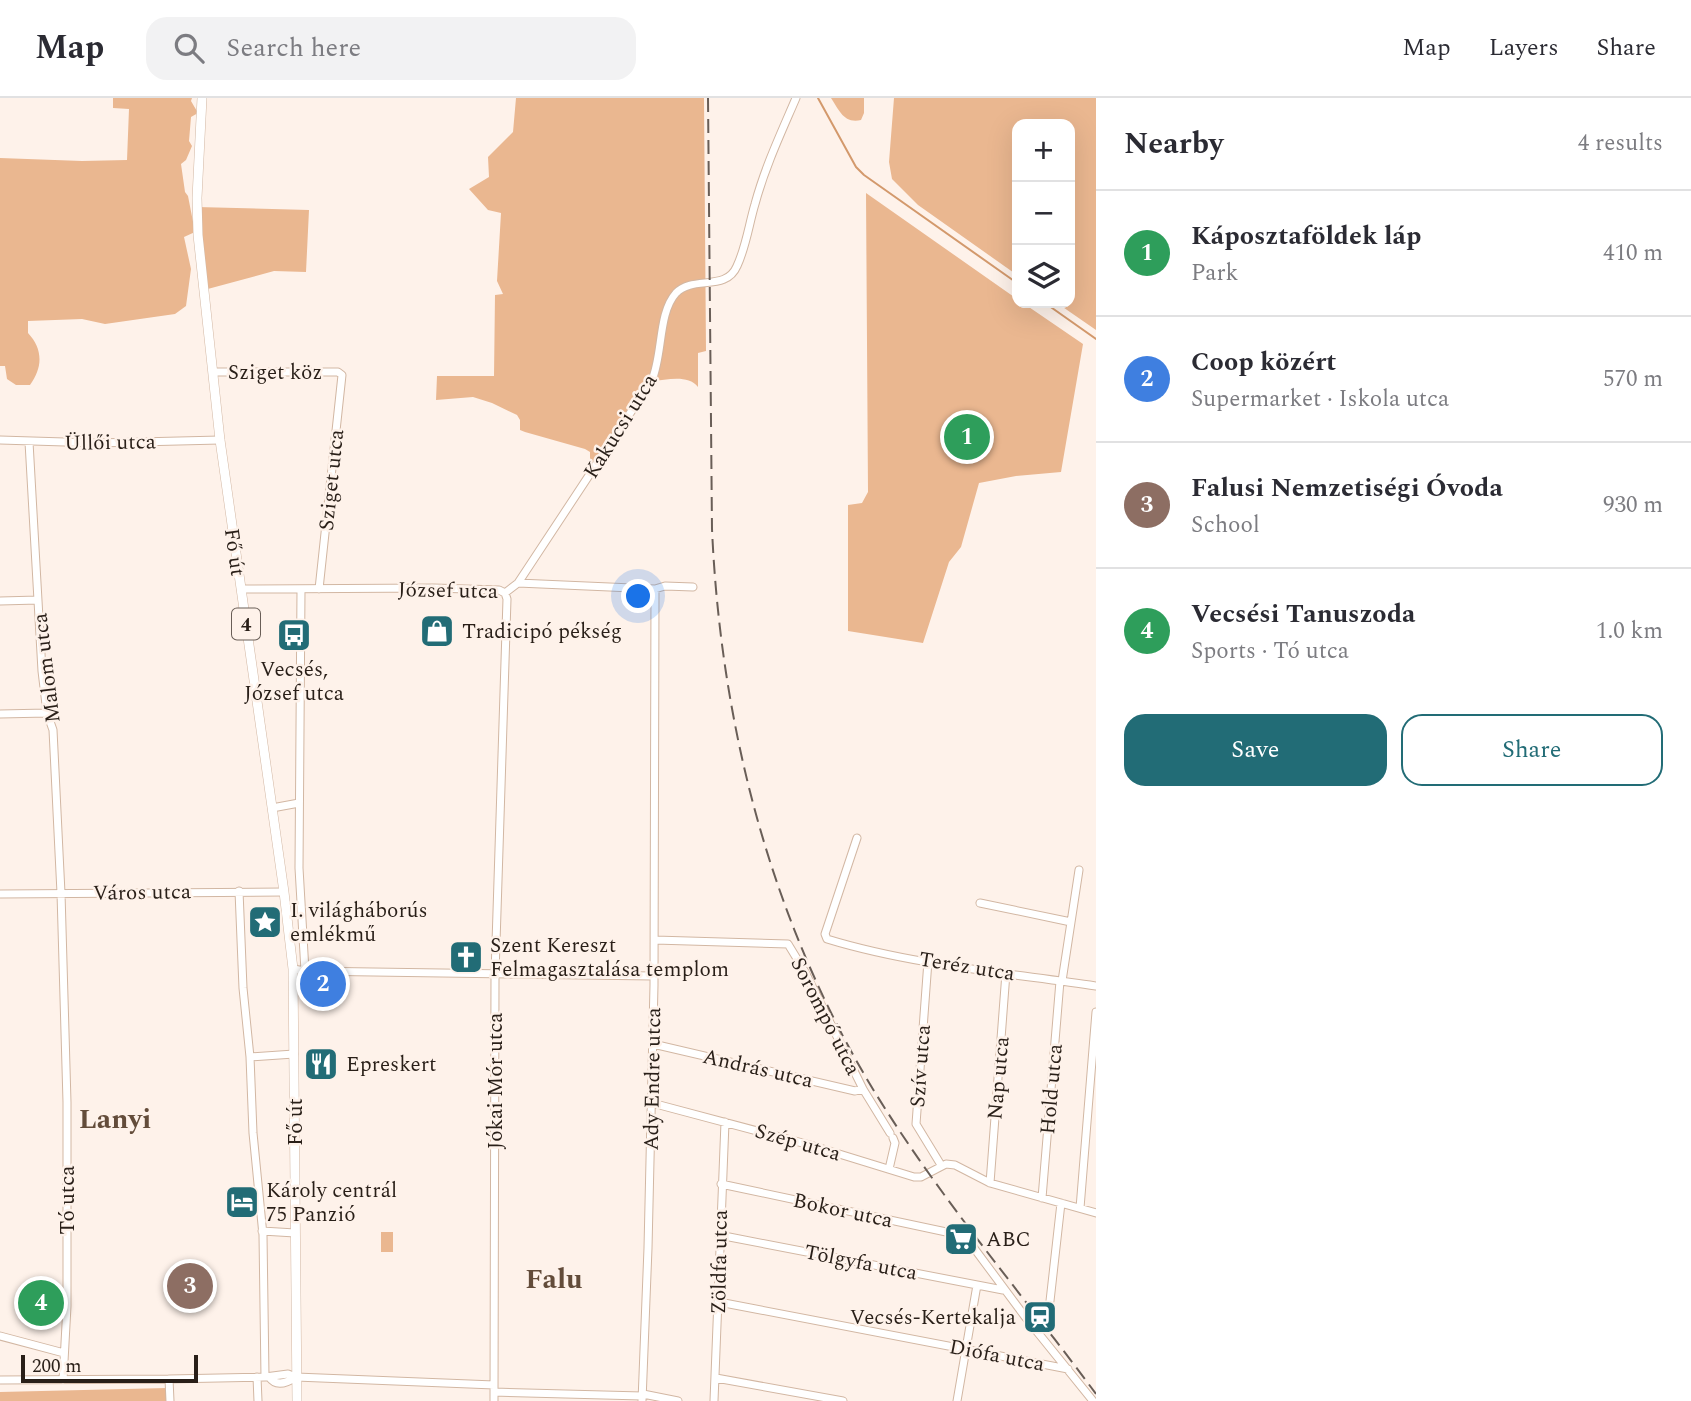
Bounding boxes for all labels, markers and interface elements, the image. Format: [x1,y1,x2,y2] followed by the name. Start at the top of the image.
[146,17,636,80] search box
[35,23,104,73] text: Map
[226,28,361,68] text: Search here
[170,29,208,67] icon: search
[1402,30,1451,66] text: Map
[1489,30,1559,66] text: Layers
[1597,30,1656,66] text: Share
[1012,119,1075,308] map controls
[1012,119,1075,182] button: +
[1124,121,1223,167] text: Nearby
[1578,126,1663,161] text: 4 results
[1012,182,1075,245] button: −
[1191,216,1421,256] text: Káposztaföldek láp
[1141,236,1153,271] text: 1
[1603,236,1663,271] text: 410 m
[1012,245,1075,308] button: layers
[1191,256,1238,291] text: Park
[1191,342,1336,382] text: Coop közért
[228,357,322,389] street label: Sziget köz
[1141,362,1153,397] text: 2
[1603,362,1663,397] text: 570 m
[576,367,666,485] street label: Kakucsi utca
[1191,382,1449,417] text: Supermarket · Iskola utca
[944,411,990,463] pin: 1
[64,426,157,460] street label: Üllői utca
[311,427,353,532] street label: Sziget utca
[1191,468,1503,508] text: Falusi Nemzetiségi Óvoda
[1141,488,1153,523] text: 3
[1603,488,1663,523] text: 930 m
[1191,508,1260,543] text: School
[215,526,253,578] street label: Fő út
[398,574,499,608] street label: József utca
[621,579,655,613] your location
[1191,594,1415,634] text: Vecsési Tanuszoda
[232,608,260,639] road number: 4
[24,610,70,725] street label: Malom utca
[418,612,456,650] shop icon: Tradicipó pékség
[1141,614,1153,649] text: 4
[1596,614,1663,649] text: 1.0 km
[275,616,313,654] bus stop icon: Vecsés, József utca
[462,616,622,648] place label: Tradicipó pékség
[1191,634,1349,669] text: Sports · Tó utca
[244,654,345,710] place label: Vecsés, József utca
[1124,714,1387,786] button: Save
[1401,714,1663,786] button: Share
[93,876,192,910] street label: Város utca
[290,895,428,951] place label: I. világháborús emlékmű
[246,903,284,941] place icon: I. világháborús emlékmű
[490,930,729,986] place label: Szent Kereszt Felmagasztalása templom
[447,938,485,976] church icon: Szent Kereszt Felmagasztalása templom
[917,944,1018,990] street label: Teréz utca
[782,952,869,1082] street label: Sorompó utca
[300,958,346,1010] pin: 2
[636,1006,670,1151] street label: Ady Endre utca
[480,1012,512,1150] street label: Jókai Mór utca
[902,1023,940,1109] street label: Szív utca
[979,1034,1019,1121] street label: Nap utca
[699,1041,817,1097] street label: András utca
[1032,1042,1072,1136] street label: Hold utca
[302,1045,340,1083] restaurant icon: Epreskert
[346,1049,436,1081] place label: Epreskert
[79,1098,151,1141] district label: Lanyi
[280,1098,312,1146] street label: Fő út
[751,1115,845,1171] street label: Szép utca
[52,1165,84,1235] street label: Tó utca
[266,1175,397,1231] place label: Károly centrál 75 Panzió
[223,1183,261,1221] hotel icon: Károly centrál 75 Panzió
[790,1185,896,1237] street label: Bokor utca
[703,1209,737,1315] street label: Zöldfa utca
[942,1220,980,1258] supermarket icon: ABC
[986,1224,1031,1256] place label: ABC
[802,1236,921,1290] street label: Tölgyfa utca
[525,1258,583,1301] district label: Falu
[167,1260,213,1312] pin: 3
[18,1277,64,1329] pin: 4
[1021,1298,1059,1336] station icon: Vecsés-Kertekalja
[850,1302,1017,1334] place label: Vecsés-Kertekalja
[946,1331,1048,1381] street label: Diófa utca
[21,1352,198,1384] scale bar
[32,1352,82,1381] text: 200 m

